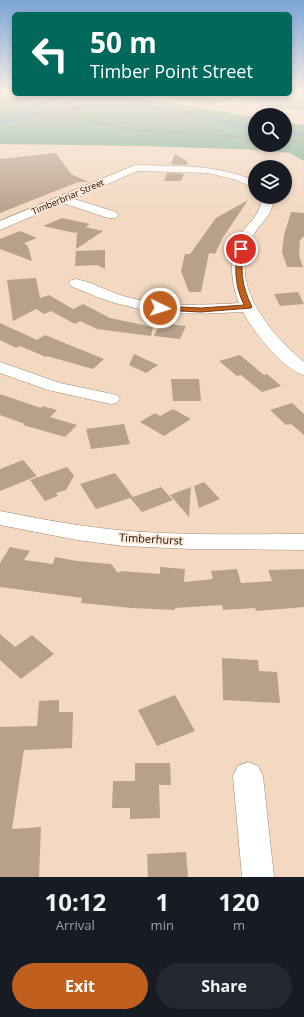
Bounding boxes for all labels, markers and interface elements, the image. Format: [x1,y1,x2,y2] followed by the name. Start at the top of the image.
[90,23,157,61] text: 50 m
[24,28,76,80] icon: left
[90,59,253,83] text: Timber Point Street
[248,108,292,204] map controls
[248,108,292,152] button: search
[248,160,292,204] button: layers
[30,175,106,218] street label: Timberbriar Street
[224,232,258,266] pin
[230,238,252,260] icon: arrive
[139,287,181,329] position arrow
[119,529,183,548] street label: Timberhurst
[44,885,106,918] text: 10:12
[155,885,169,918] text: 1
[218,885,260,918] text: 120
[56,916,95,934] text: Arrival
[151,916,174,934] text: min
[233,916,245,934] text: m
[12,963,148,1009] button: Exit
[156,963,292,1009] button: Share

